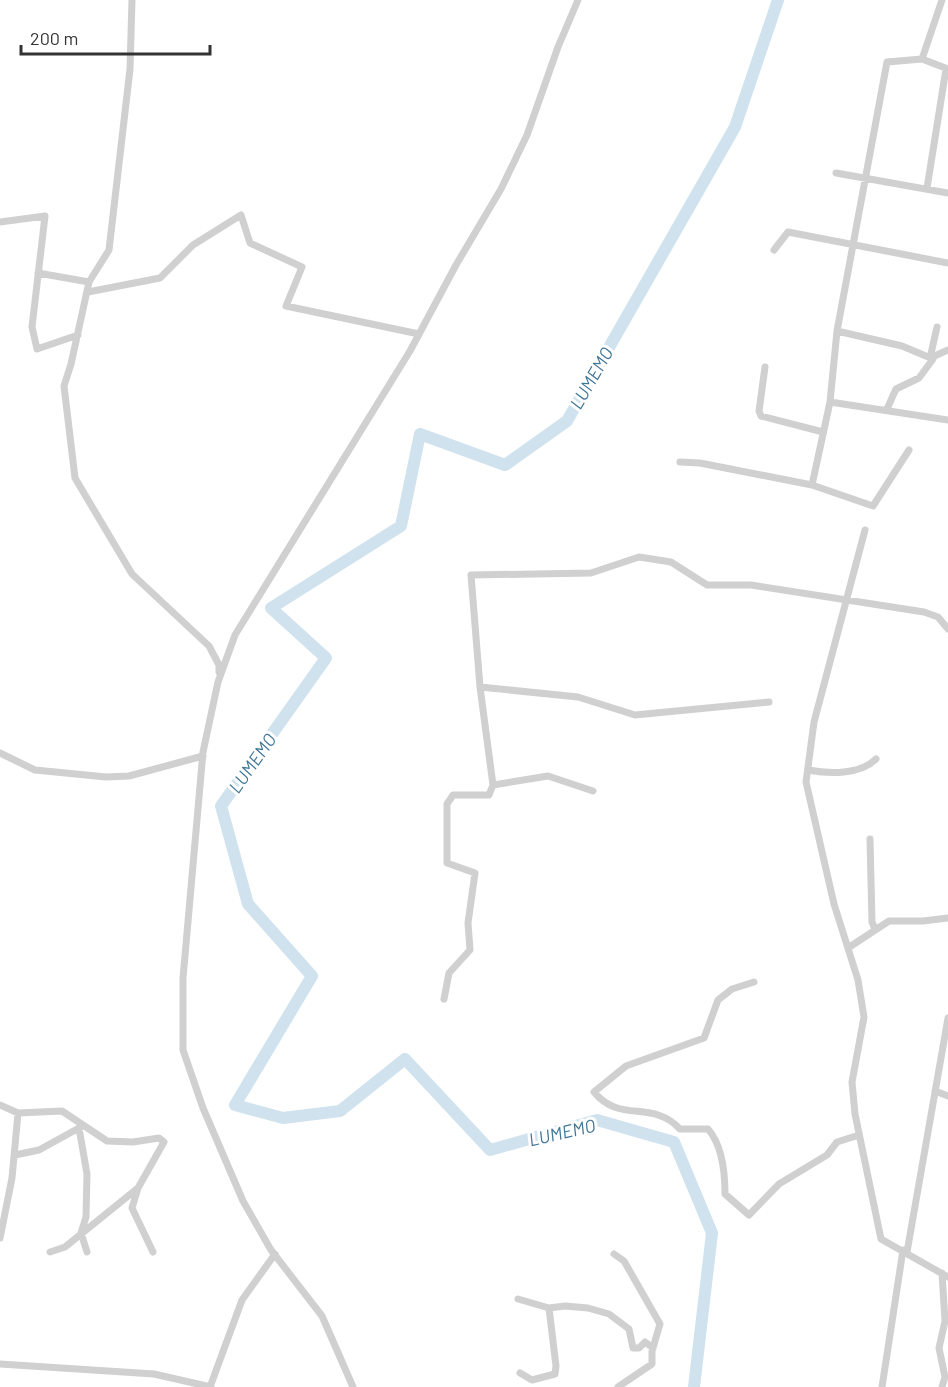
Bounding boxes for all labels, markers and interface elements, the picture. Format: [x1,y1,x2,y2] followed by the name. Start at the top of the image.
[21,18,210,56] scale bar
[30,27,78,49] text: 200 m
[565,343,618,413] water label: LUMEMO
[224,729,280,797] water label: LUMEMO
[527,1114,598,1150] water label: LUMEMO

